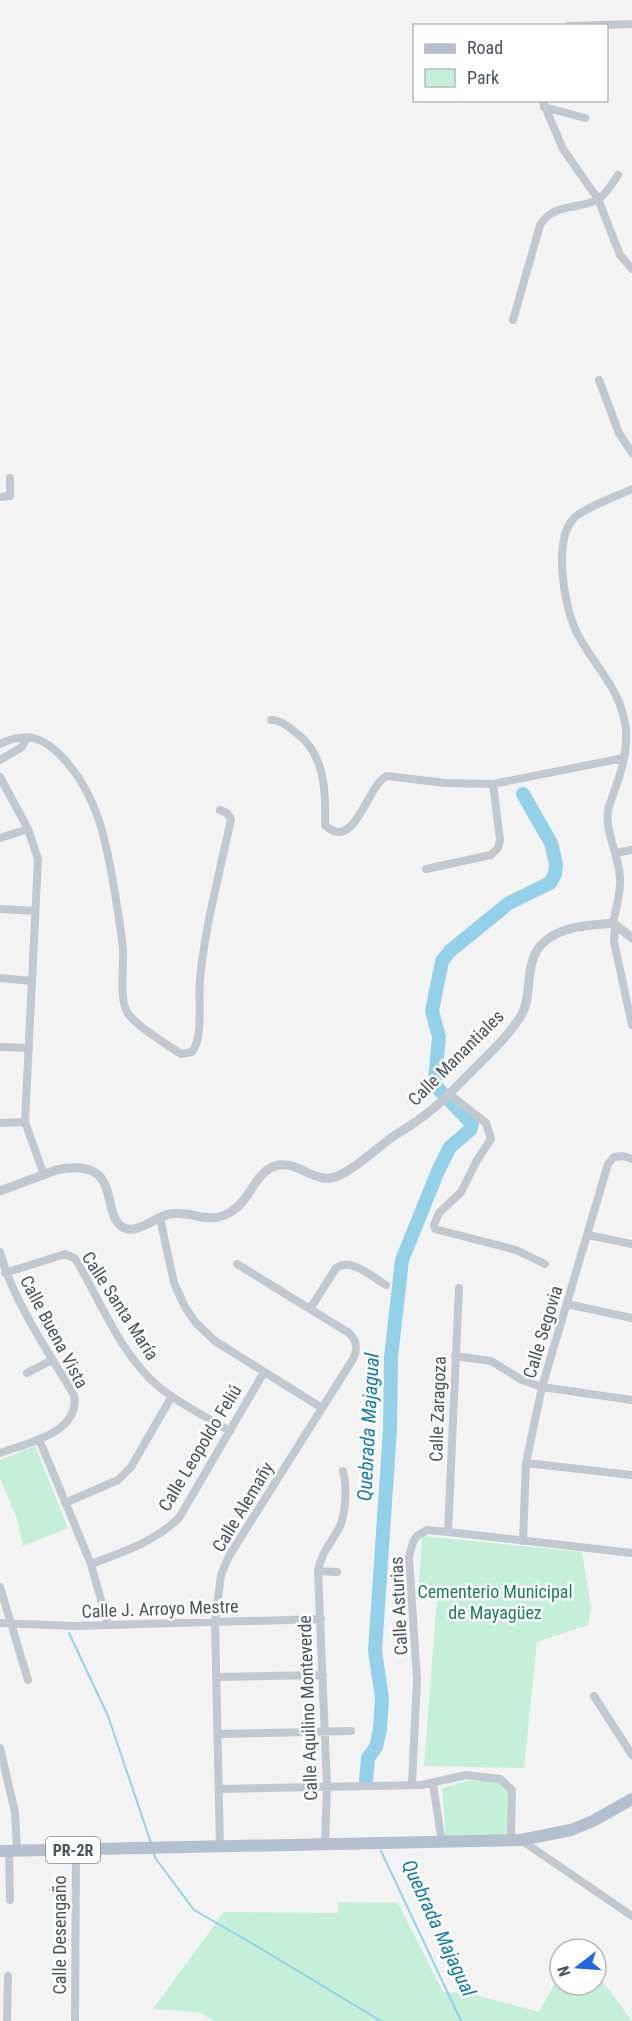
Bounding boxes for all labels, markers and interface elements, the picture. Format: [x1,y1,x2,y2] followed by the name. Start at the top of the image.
[413,24,608,102] legend
[467,37,503,58] text: Road
[467,67,499,88] text: Park
[403,1005,508,1110] street label: Calle Manantiales
[78,1248,163,1364] street label: Calle Santa María
[16,1272,93,1392] street label: Calle Buena Vista
[518,1283,567,1381] street label: Calle Segovia
[352,1352,384,1502] water label: Quebrada Majagual
[425,1356,450,1462] street label: Calle Zaragoza
[154,1381,246,1515] street label: Calle Leopoldo Feliú
[208,1458,278,1555] street label: Calle Alemañy
[385,1556,412,1656] street label: Calle Asturias
[417,1581,573,1623] park label: Cementerio Municipal de Mayagüez
[81,1595,239,1622] street label: Calle J. Arroyo Mestre
[294,1615,321,1801] street label: Calle Aquilino Monteverde
[46,1837,100,1863] road number: PR-2R
[397,1856,481,2001] water label: Quebrada Majagual
[49,1876,70,1995] street label: Calle Desengaño
[548,1937,608,1997] north arrow
[554,1964,575,1979] text: N

